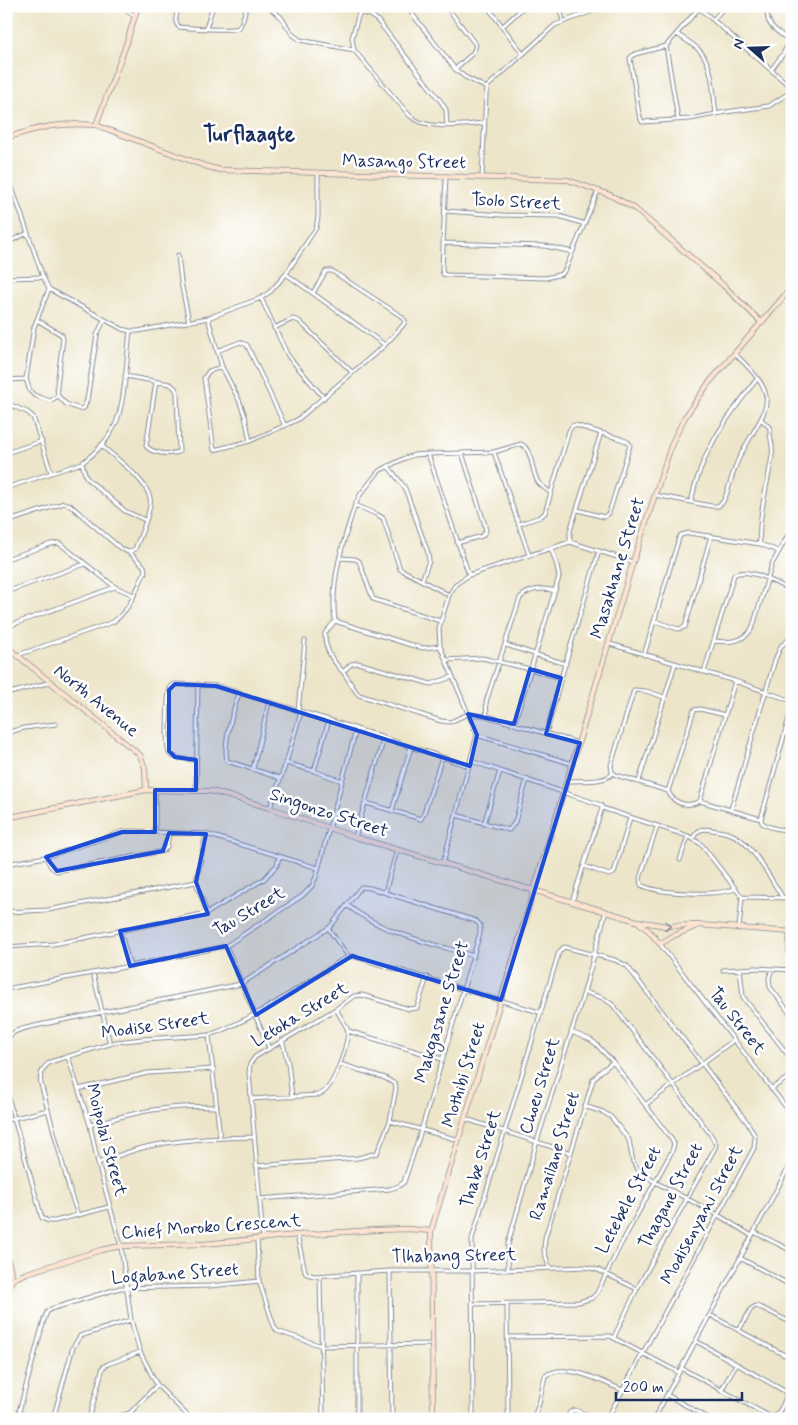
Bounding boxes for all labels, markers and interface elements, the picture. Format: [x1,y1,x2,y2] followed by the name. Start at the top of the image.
[726,22,776,72] north arrow
[729,36,749,51] text: N
[203,121,296,150] district label: Turflaagte
[342,149,466,175] street label: Masango Street
[470,188,562,216] street label: Tsolo Street
[585,494,651,642] street label: Masakhane Street
[48,659,144,743] street label: North Avenue
[266,783,391,844] street label: Singonzo Street
[209,881,290,943] street label: Tau Street
[664,920,672,931] one-way arrow
[409,938,476,1086] street label: Makgasane Street
[247,976,353,1053] street label: Letoka Street
[703,982,771,1060] street label: Tau Street
[100,1006,211,1045] street label: Modise Street
[437,1019,491,1131] street label: Mothibi Street
[514,1034,566,1137] street label: Choeu Street
[79,1081,133,1200] street label: Moipolai Street
[524,1089,586,1223] street label: Ramailane Street
[455,1107,507,1211] street label: Thabe Street
[633,1139,710,1254] street label: Thagane Street
[655,1141,749,1289] street label: Modisenyani Street
[591,1142,668,1258] street label: Letebele Street
[120,1209,302,1245] street label: Chief Moroko Crescent
[391,1243,517,1270] street label: Tlhabang Street
[111,1258,240,1292] street label: Logabane Street
[616,1370,742,1402] scale bar
[623,1378,664,1398] text: 200 m

